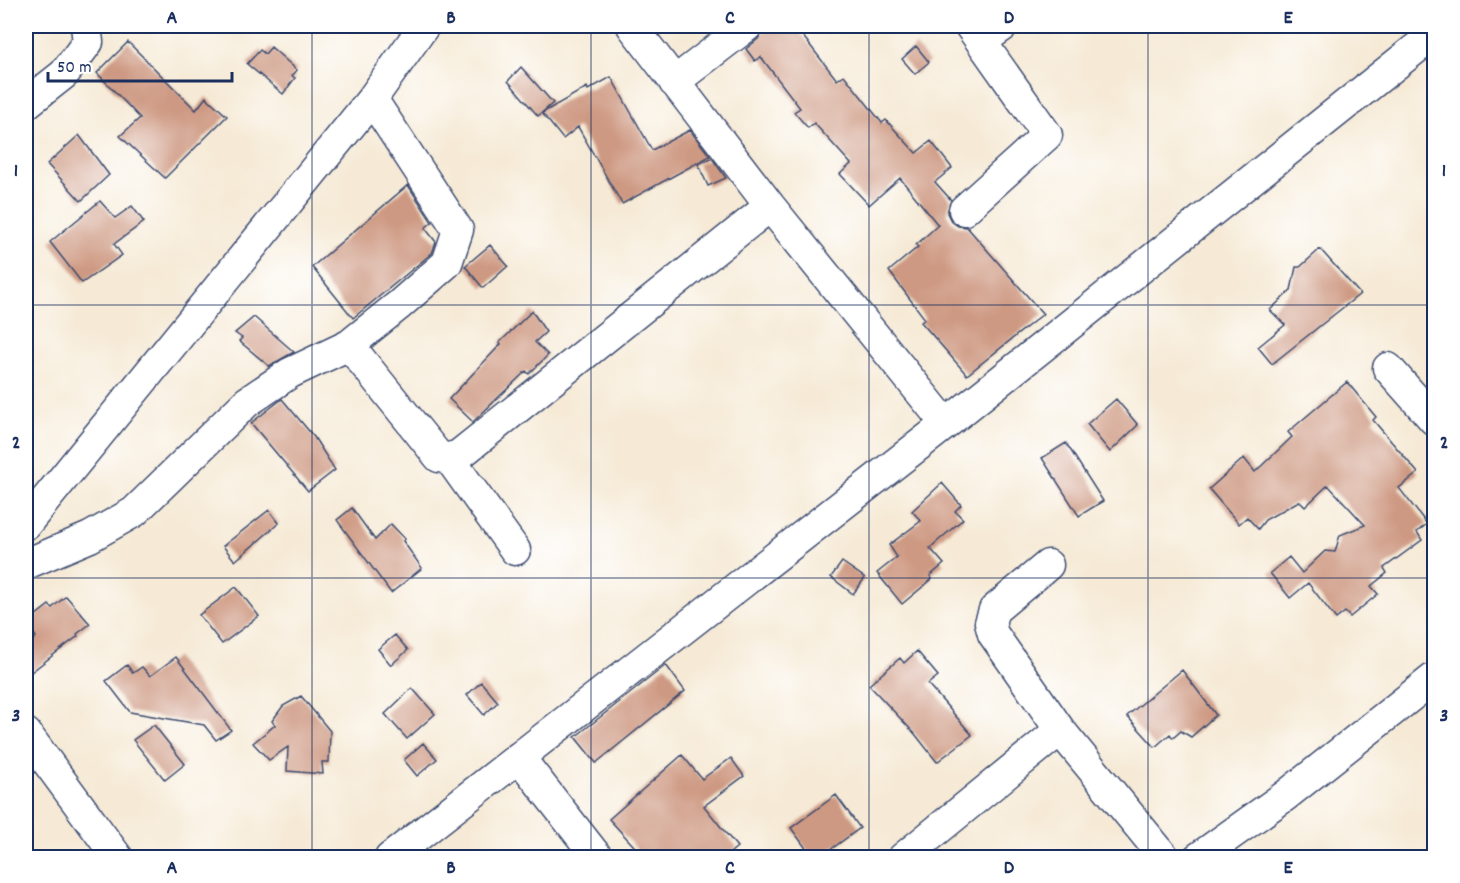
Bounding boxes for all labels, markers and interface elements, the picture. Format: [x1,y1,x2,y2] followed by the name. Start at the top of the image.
[167,5,178,33] text: A
[446,5,456,33] text: B
[725,5,735,33] text: C
[1004,5,1015,33] text: D
[1283,5,1293,33] text: E
[48,45,232,83] scale bar
[57,56,92,81] text: 50 m
[14,158,18,186] text: 1
[1442,158,1446,186] text: 1
[12,430,20,458] text: 2
[1440,430,1448,458] text: 2
[12,703,20,731] text: 3
[1440,703,1448,731] text: 3
[167,855,178,883] text: A
[446,855,456,883] text: B
[725,855,735,883] text: C
[1004,855,1015,883] text: D
[1283,855,1293,883] text: E

